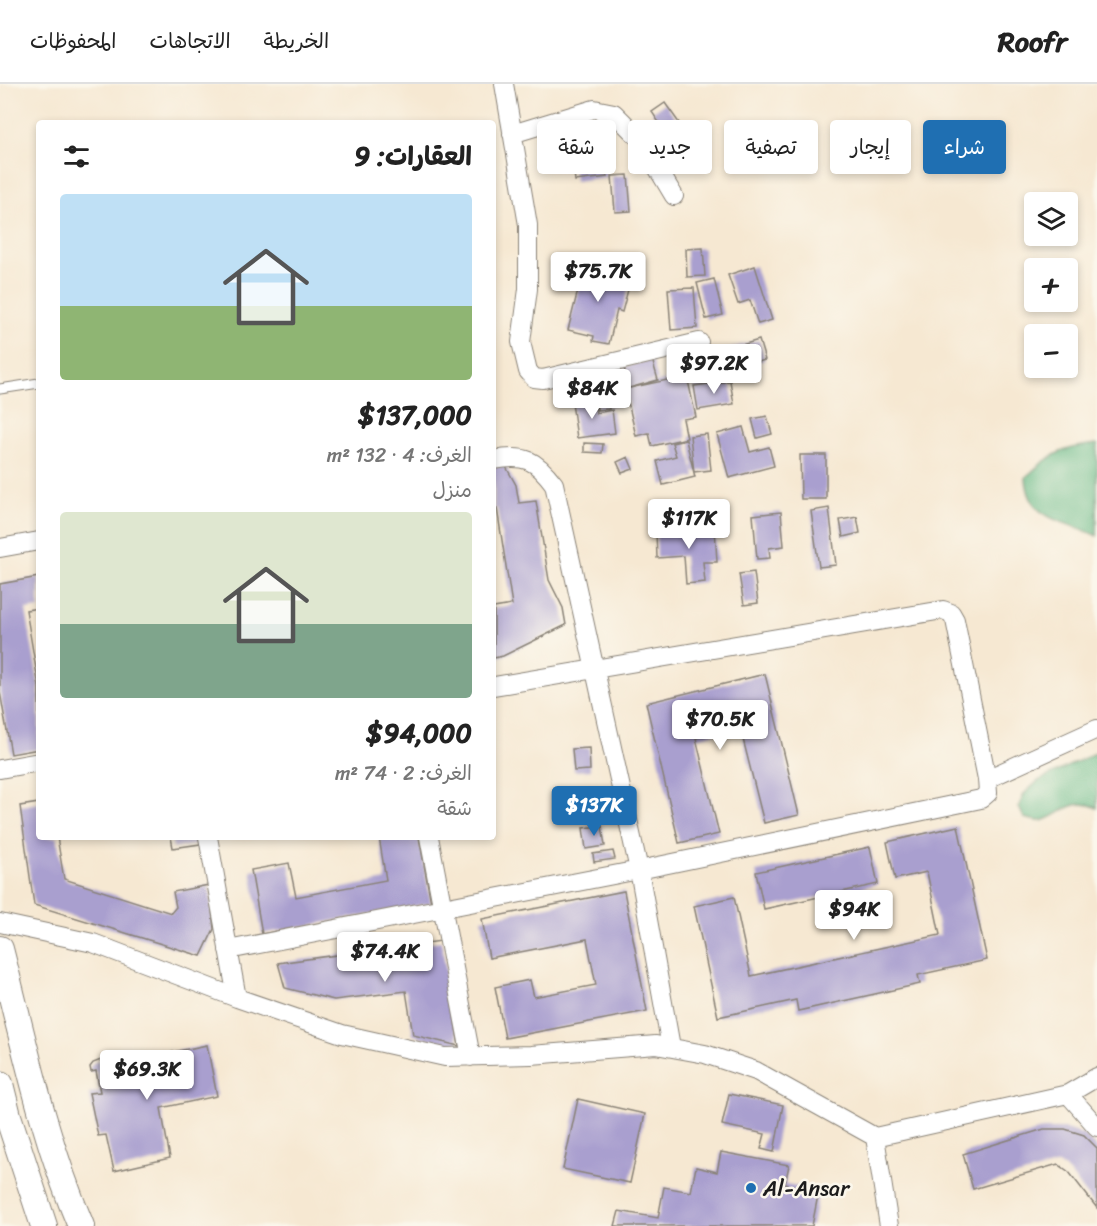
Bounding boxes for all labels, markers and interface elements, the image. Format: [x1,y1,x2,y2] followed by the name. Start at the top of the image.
[998,17,1067,66] text: Roofr
[30,22,116,60] text: المحفوظات
[149,22,231,60] text: الاتجاهات
[264,22,329,60] text: الخريطة
[537,120,616,174] chip: شقة
[628,120,712,174] chip: جديد
[724,120,818,174] chip: تصفية
[830,120,911,174] chip: إيجار
[923,120,1006,174] chip: شراء
[354,133,472,179] text: العقارات: 9
[60,140,93,173] icon: filters
[1024,192,1078,378] map controls
[1024,192,1078,246] button: layers
[212,233,320,341] icon: home
[549,252,647,303] pin: $75.7K
[565,254,631,289] text: $75.7K
[1024,258,1078,312] button: +
[1024,324,1078,378] button: −
[665,344,763,395] pin: $97.2K
[681,346,747,381] text: $97.2K
[556,369,628,420] pin: $84K
[567,371,617,406] text: $84K
[358,392,472,438] text: $137,000
[327,438,472,473] text: الغرف: 4 · 132 m²
[433,473,472,508] text: منزل
[647,499,731,550] pin: $117K
[662,501,716,536] text: $117K
[212,551,320,659] icon: home
[671,700,769,751] pin: $70.5K
[686,702,754,737] text: $70.5K
[366,710,472,756] text: $94,000
[335,756,472,791] text: الغرف: 2 · 74 m²
[552,786,636,837] pin: $137K
[566,788,622,823] text: $137K
[437,791,472,826] text: شقة
[818,890,890,941] pin: $94K
[829,892,879,927] text: $94K
[336,932,434,983] pin: $74.4K
[351,934,419,969] text: $74.4K
[98,1050,196,1101] pin: $69.3K
[114,1052,180,1087] text: $69.3K
[762,1169,851,1208] place label: Al-Ansar
[744,1181,758,1195] marker: Al-Ansar

